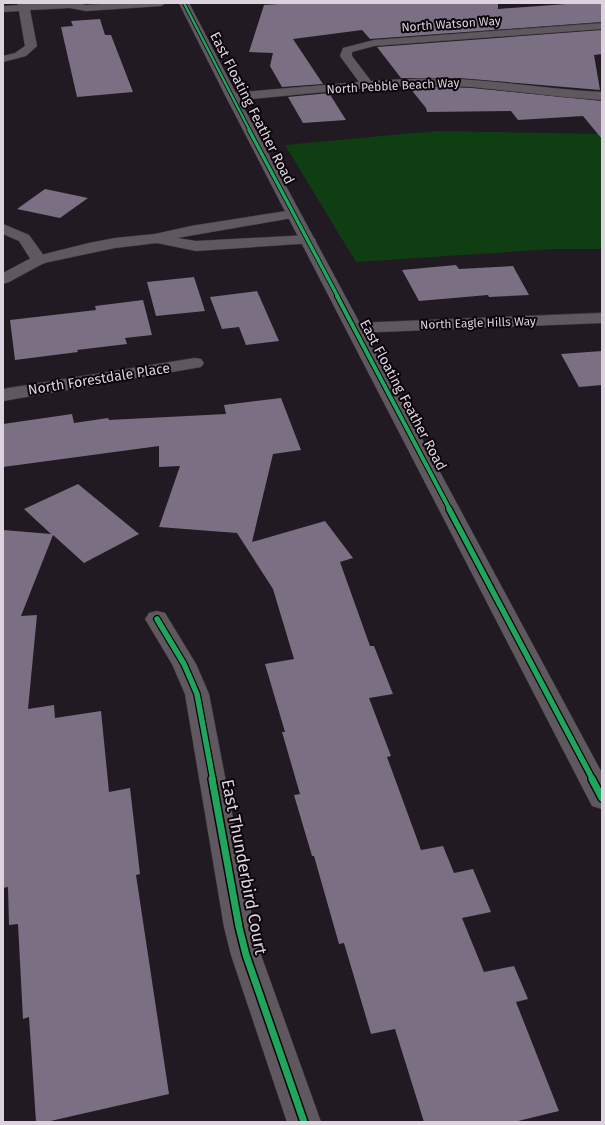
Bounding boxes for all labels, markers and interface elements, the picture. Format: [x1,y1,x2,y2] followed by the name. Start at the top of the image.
[401,14,501,34] street label: North Watson Way
[206,29,298,187] street label: East Floating Feather Road
[326,76,460,96] street label: North Pebble Beach Way
[420,314,536,332] street label: North Eagle Hills Way
[356,317,450,473] street label: East Floating Feather Road
[27,359,171,399] street label: North Forestdale Place
[217,777,271,957] street label: East Thunderbird Court

